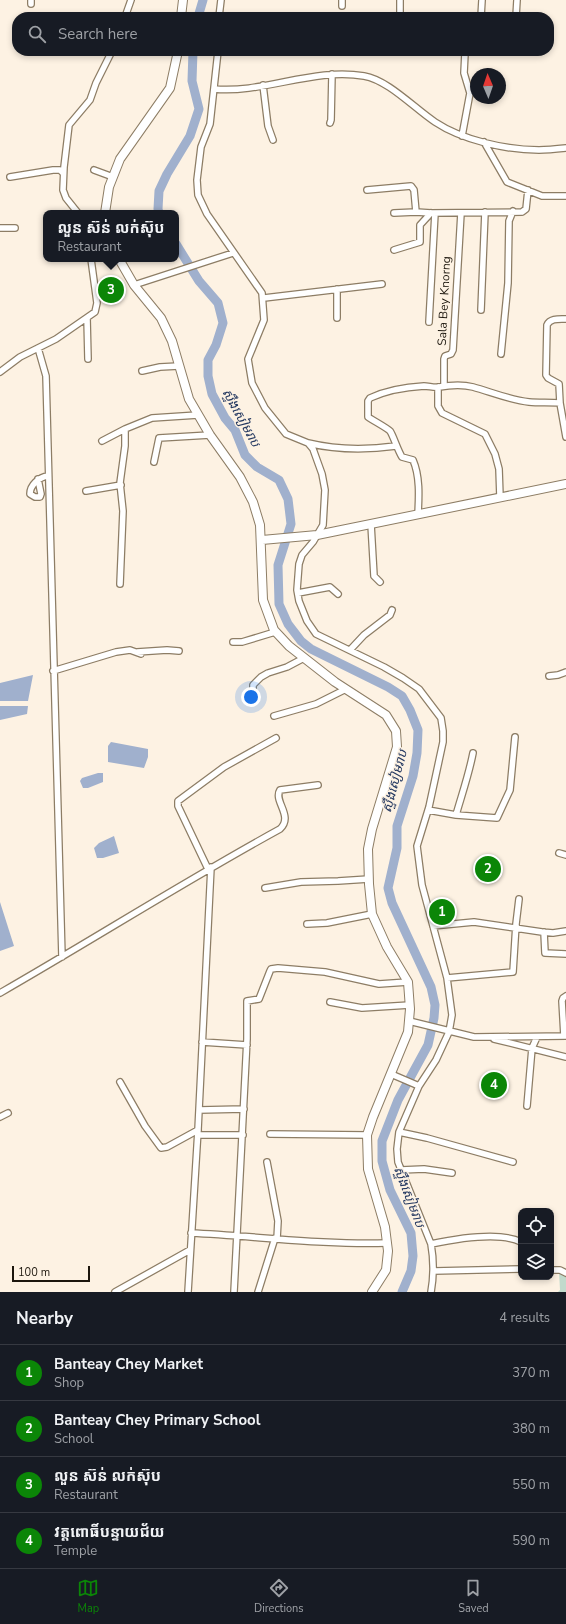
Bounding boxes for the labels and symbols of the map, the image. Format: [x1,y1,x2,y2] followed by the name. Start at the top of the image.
[470,68,506,104] north arrow
[434,256,454,346] street label: Sala Bey Knorng
[98,275,124,305] pin: 3
[218,385,265,452] water label: ស្ទឹងសៀមរាប
[241,687,261,707] your location
[378,746,412,814] water label: ស្ទឹងសៀមរាប
[475,854,501,884] pin: 2
[429,897,455,927] pin: 1
[481,1070,507,1100] pin: 4
[389,1164,430,1232] water label: ស្ទឹងសៀមរាប
[12,1264,90,1283] scale bar

